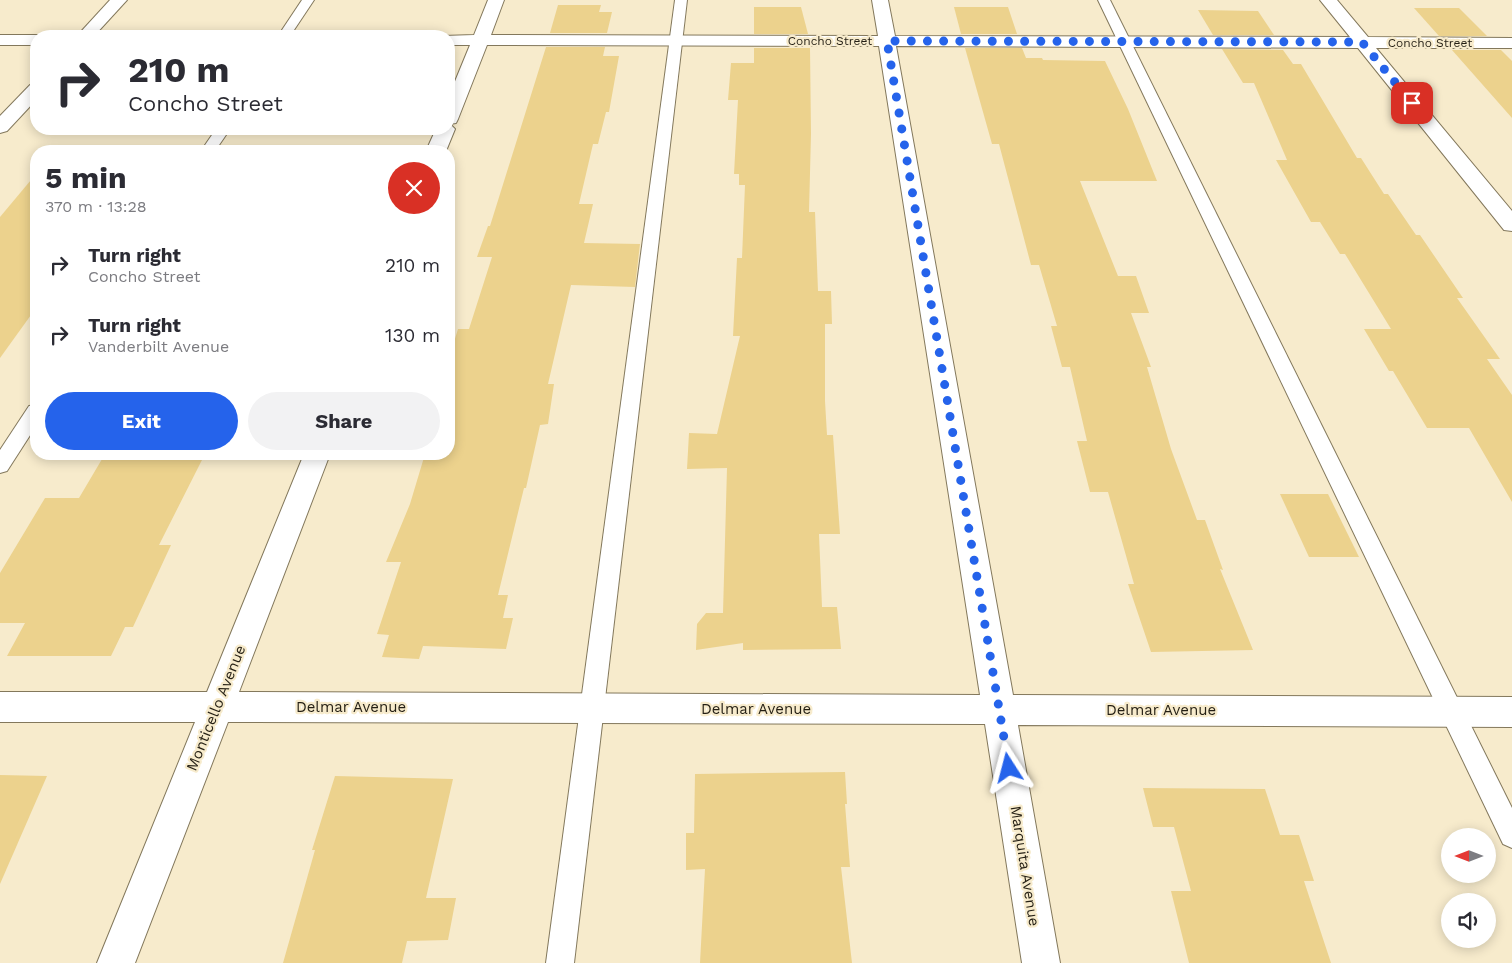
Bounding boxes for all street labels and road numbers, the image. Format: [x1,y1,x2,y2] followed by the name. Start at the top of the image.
[788,34,872,48] street label: Concho Street
[1388,36,1472,50] street label: Concho Street
[183,643,249,773] street label: Monticello Avenue
[296,698,406,716] street label: Delmar Avenue
[701,700,811,718] street label: Delmar Avenue
[1106,701,1216,719] street label: Delmar Avenue
[1007,804,1043,928] street label: Marquita Avenue

